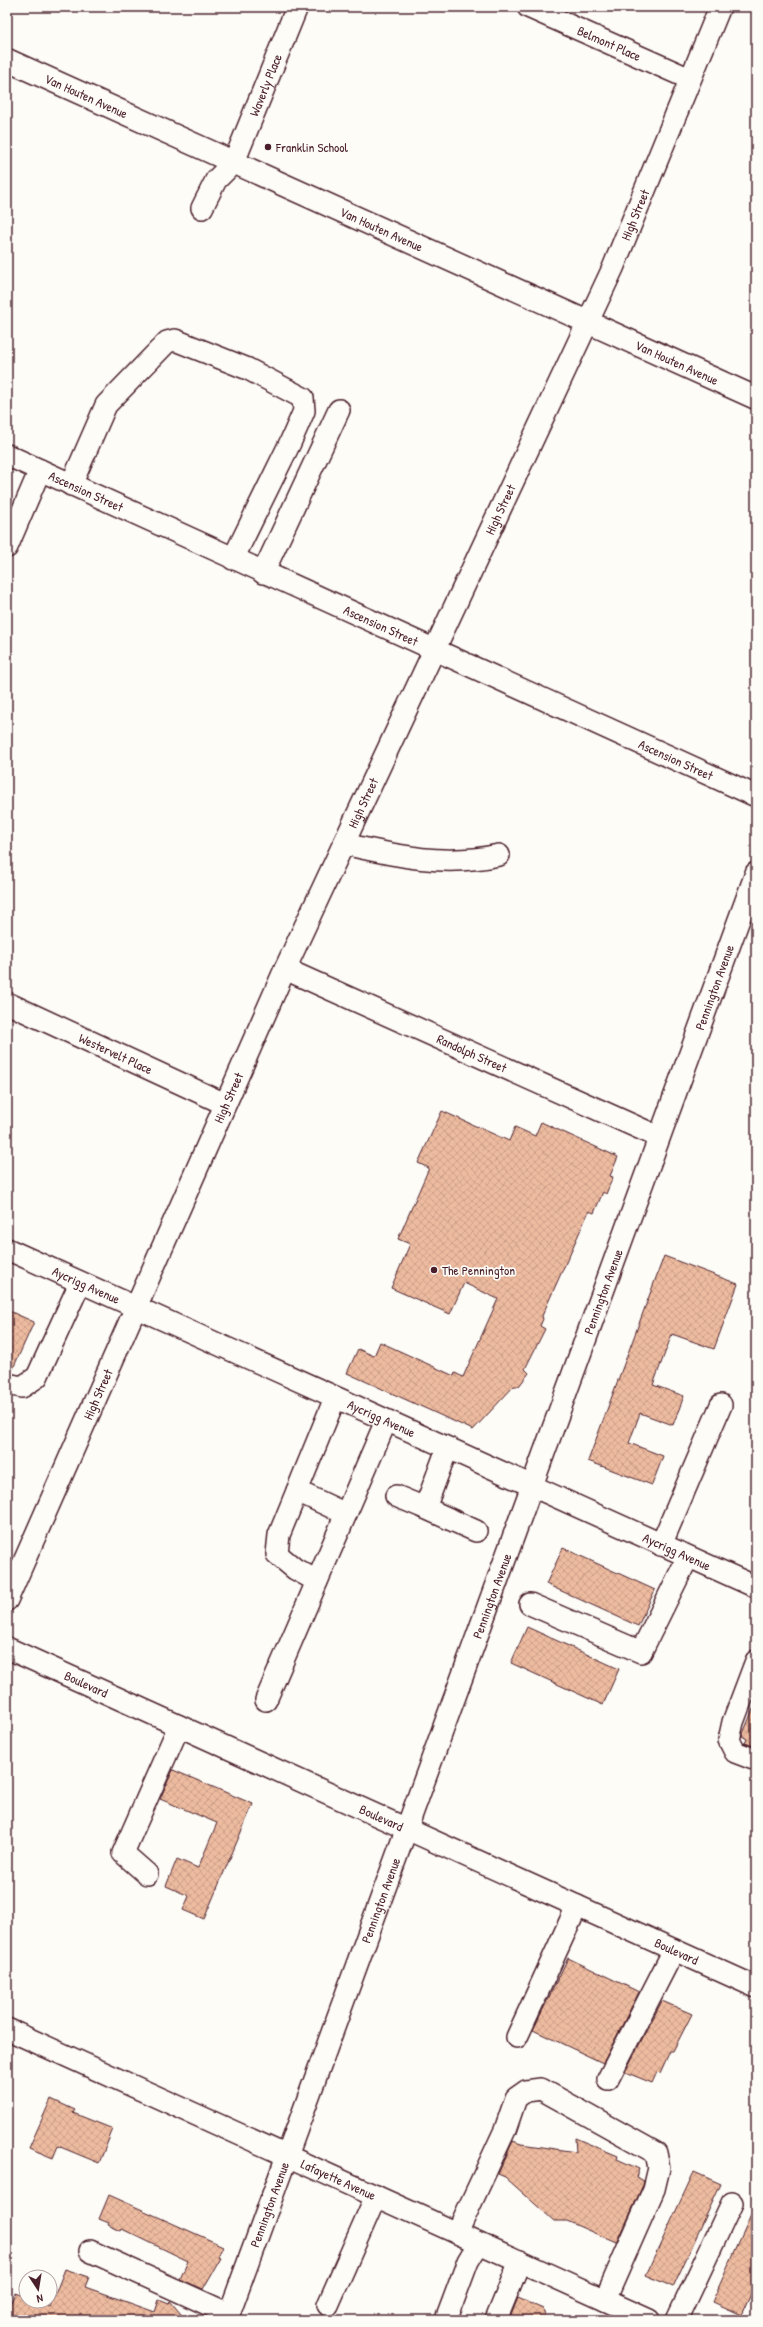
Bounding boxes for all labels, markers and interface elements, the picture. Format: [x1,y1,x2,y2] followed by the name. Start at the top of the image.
[575,21,644,65] street label: Belmont Place
[245,51,286,119] street label: Waverly Place
[42,69,131,122] street label: Van Houten Avenue
[275,138,348,156] place label: Franklin School
[263,142,273,152] marker: Franklin School
[616,186,654,243] street label: High Street
[337,202,426,256] street label: Van Houten Avenue
[632,336,721,389] street label: Van Houten Avenue
[46,466,127,516] street label: Ascension Street
[481,481,520,537] street label: High Street
[341,601,422,650] street label: Ascension Street
[636,735,716,785] street label: Ascension Street
[343,774,382,831] street label: High Street
[690,942,738,1032] street label: Pennington Avenue
[76,1029,156,1078] street label: Westervelt Place
[434,1029,510,1077] street label: Randolph Street
[209,1069,248,1126] street label: High Street
[579,1246,627,1337] street label: Pennington Avenue
[442,1261,515,1279] place label: The Pennington
[50,1262,123,1308] street label: Aycrigg Avenue
[429,1265,439,1275] marker: The Pennington
[79,1365,117,1422] street label: High Street
[345,1395,418,1441] street label: Aycrigg Avenue
[640,1528,714,1574] street label: Aycrigg Avenue
[468,1551,516,1641] street label: Pennington Avenue
[62,1666,111,1702] street label: Boulevard
[357,1800,406,1835] street label: Boulevard
[357,1855,404,1945] street label: Pennington Avenue
[652,1933,701,1969] street label: Boulevard
[298,2154,379,2204] street label: Lafayette Avenue
[245,2159,293,2250] street label: Pennington Avenue
[18,2269,58,2309] north arrow
[36,2291,44,2306] text: N

